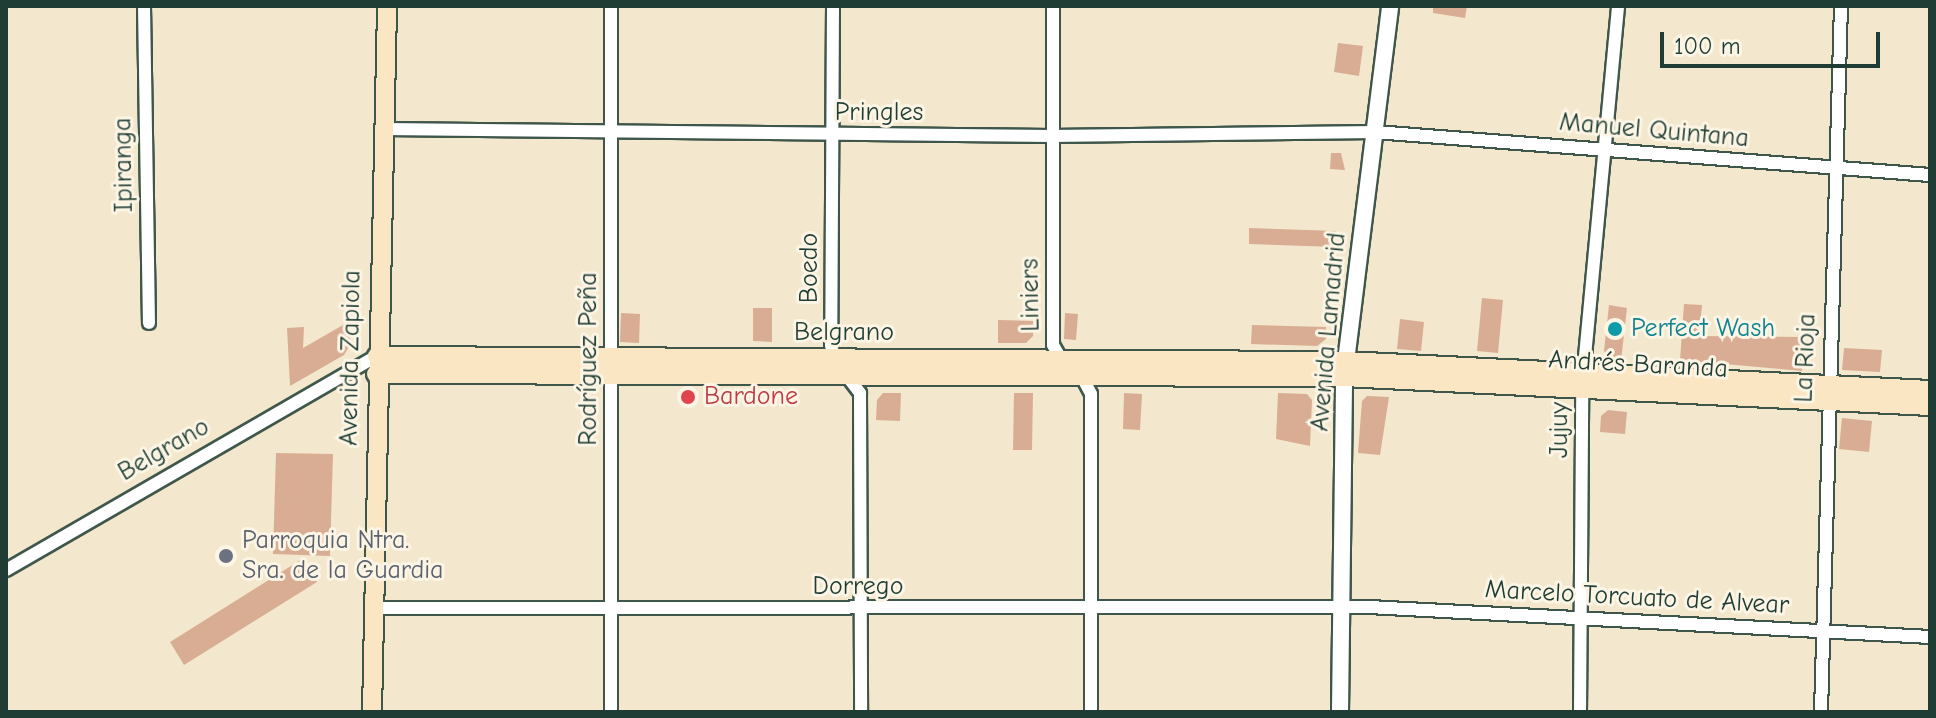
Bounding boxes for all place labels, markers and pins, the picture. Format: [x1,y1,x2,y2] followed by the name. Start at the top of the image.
[1631,313,1775,345] place label: Perfect Wash
[1606,320,1624,338] marker: Perfect Wash
[704,381,798,413] place label: Bardone
[679,388,697,406] marker: Bardone
[242,525,443,586] place label: Parroquia Ntra. Sra. de la Guardia
[217,547,235,565] marker: Parroquia Ntra. Sra. de la Guardia

